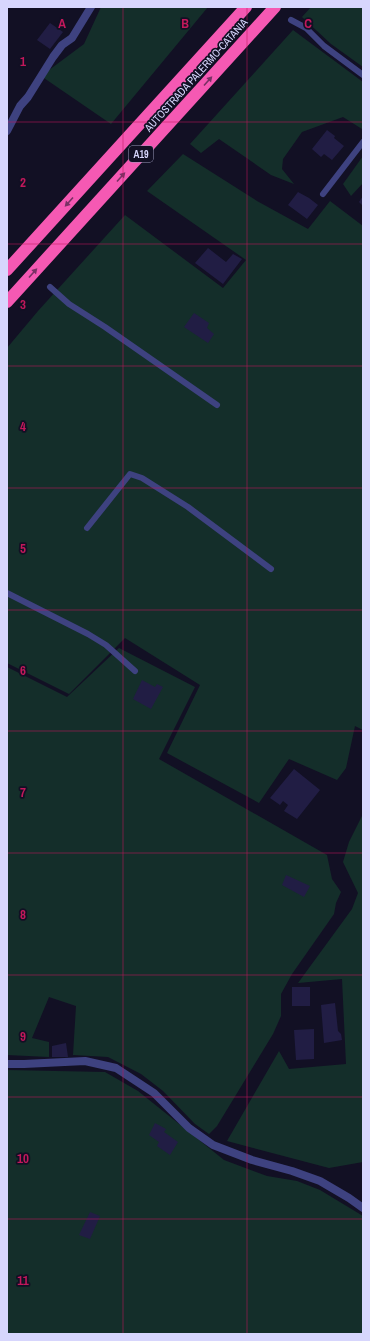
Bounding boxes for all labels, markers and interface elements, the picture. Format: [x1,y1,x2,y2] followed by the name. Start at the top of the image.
[58,15,66,32] text: A
[141,15,251,135] street label: AUTOSTRADA PALERMO-CATANIA
[181,15,189,32] text: B
[304,15,312,32] text: C
[20,53,26,70] text: 1
[203,76,212,85] one-way arrow
[129,146,153,162] road number: A19
[116,172,125,182] one-way arrow
[20,174,26,191] text: 2
[65,196,74,207] one-way arrow
[29,268,38,278] one-way arrow
[20,296,26,313] text: 3
[20,418,26,435] text: 4
[20,540,26,557] text: 5
[20,662,26,679] text: 6
[20,784,26,801] text: 7
[20,906,26,923] text: 8
[20,1028,26,1045] text: 9
[17,1150,29,1167] text: 10
[17,1272,29,1289] text: 11

